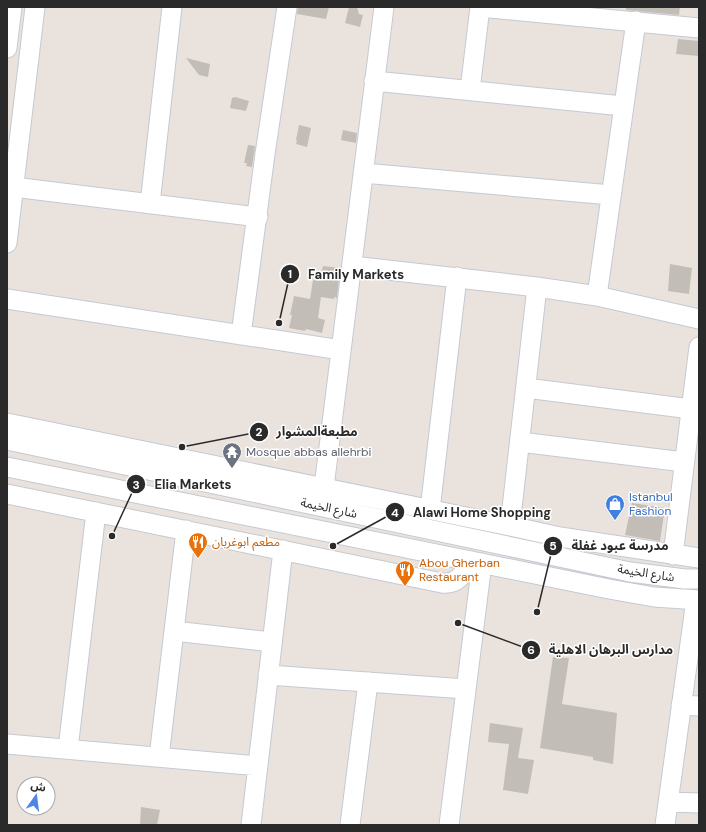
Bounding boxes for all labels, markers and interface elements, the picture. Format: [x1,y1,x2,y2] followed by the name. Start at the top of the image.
[280,261,412,286] callout: Family Markets
[288,266,292,282] text: 1
[308,266,404,283] text: Family Markets
[249,419,366,444] callout: مطبعةالمشوار
[275,423,358,440] text: مطبعةالمشوار
[256,424,263,440] text: 2
[221,441,243,469] temple icon: Mosque abbas allehrbi
[246,444,371,460] place label: Mosque abbas allehrbi
[126,472,239,497] callout: Elia Markets
[155,476,232,493] text: Elia Markets
[132,477,140,493] text: 3
[629,489,673,519] place label: Istanbul Fashion
[604,493,626,521] shop icon: Istanbul Fashion
[299,494,359,523] street label: شارع الخيمة
[385,500,559,525] callout: Alawi Home Shopping
[413,504,551,521] text: Alawi Home Shopping
[391,505,399,521] text: 4
[187,531,209,559] restaurant icon: مطعم ابوغربان
[543,533,676,558] callout: مدرسة عبود غفلة
[212,534,280,551] place label: مطعم ابوغربان
[571,537,669,554] text: مدرسة عبود غفلة
[549,538,557,554] text: 5
[419,555,500,585] place label: Abou Gherban Restaurant
[394,559,416,587] restaurant icon: Abou Gherban Restaurant
[616,561,676,586] street label: شارع الخيمة
[521,637,681,662] callout: مدارس البرهان الاهلية
[549,641,673,658] text: مدارس البرهان الاهلية
[527,642,535,658] text: 6
[16,776,56,816] north arrow
[29,778,47,795] text: ش

